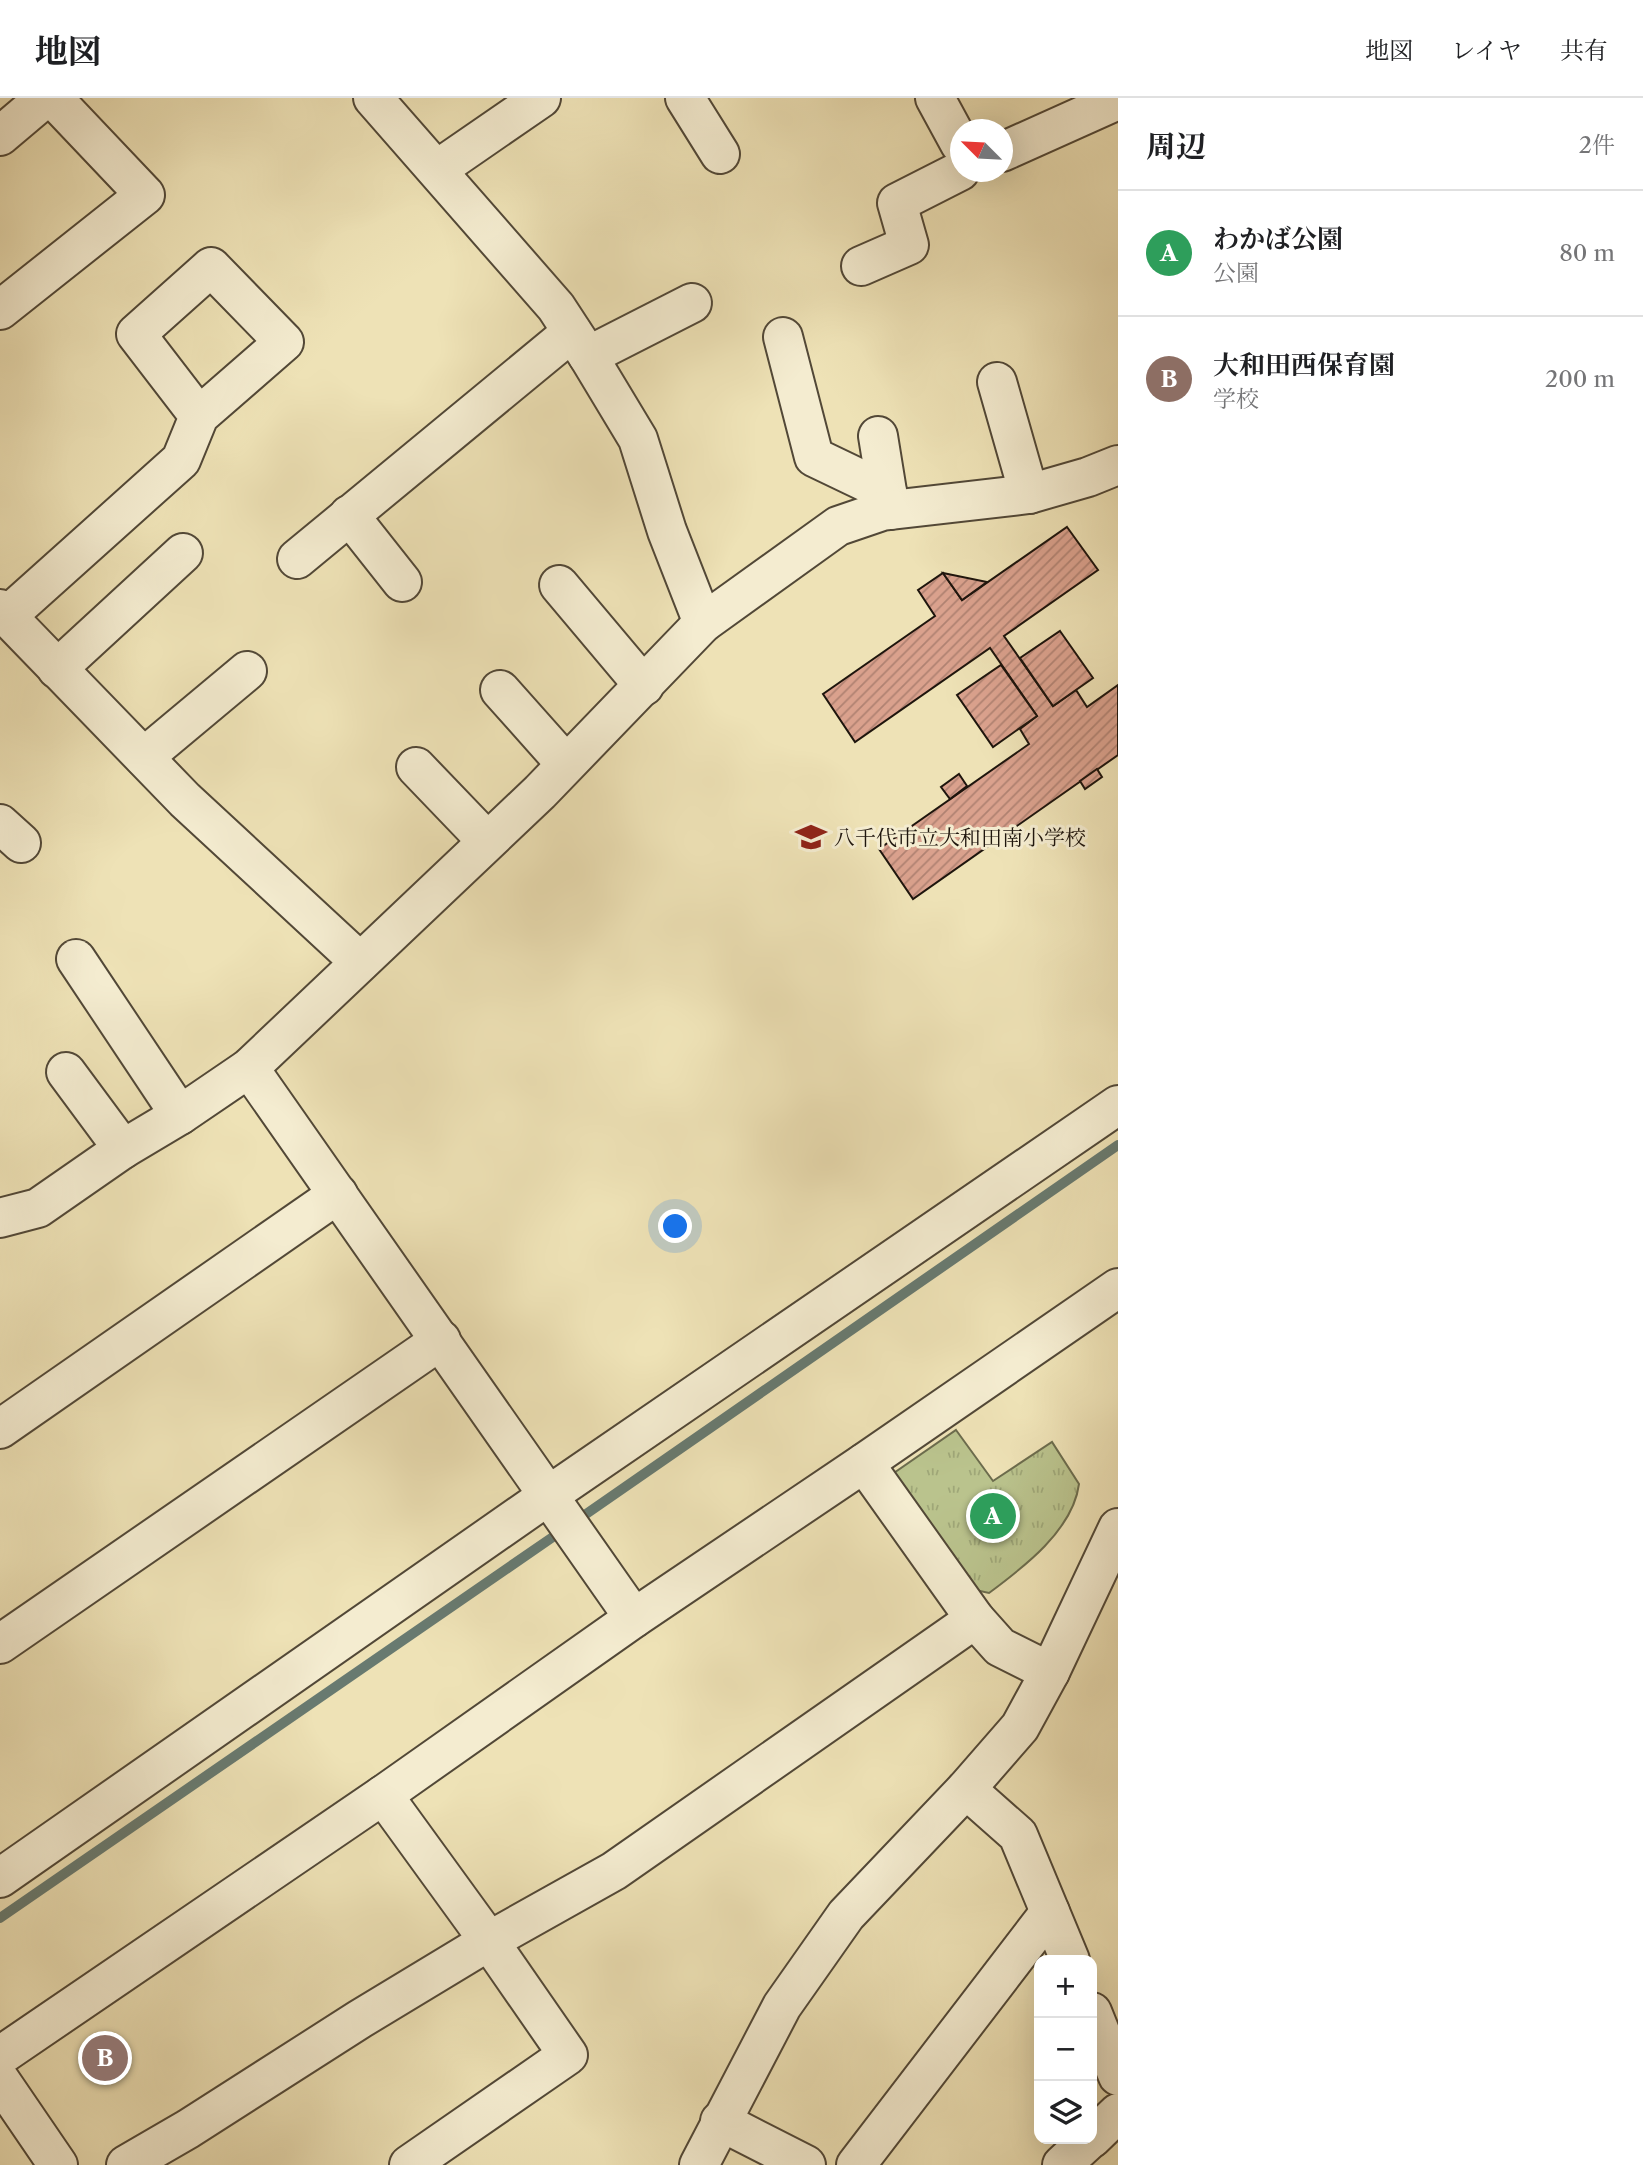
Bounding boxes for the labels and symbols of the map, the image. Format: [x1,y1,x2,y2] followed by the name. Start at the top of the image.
[950,119,1013,182] north arrow
[794,820,828,854] school or university icon: 八千代市立大和田南小学校
[834,825,1086,850] place label: 八千代市立大和田南小学校
[658,1209,692,1243] your location
[970,1490,1016,1542] pin: A
[82,2032,128,2084] pin: B

